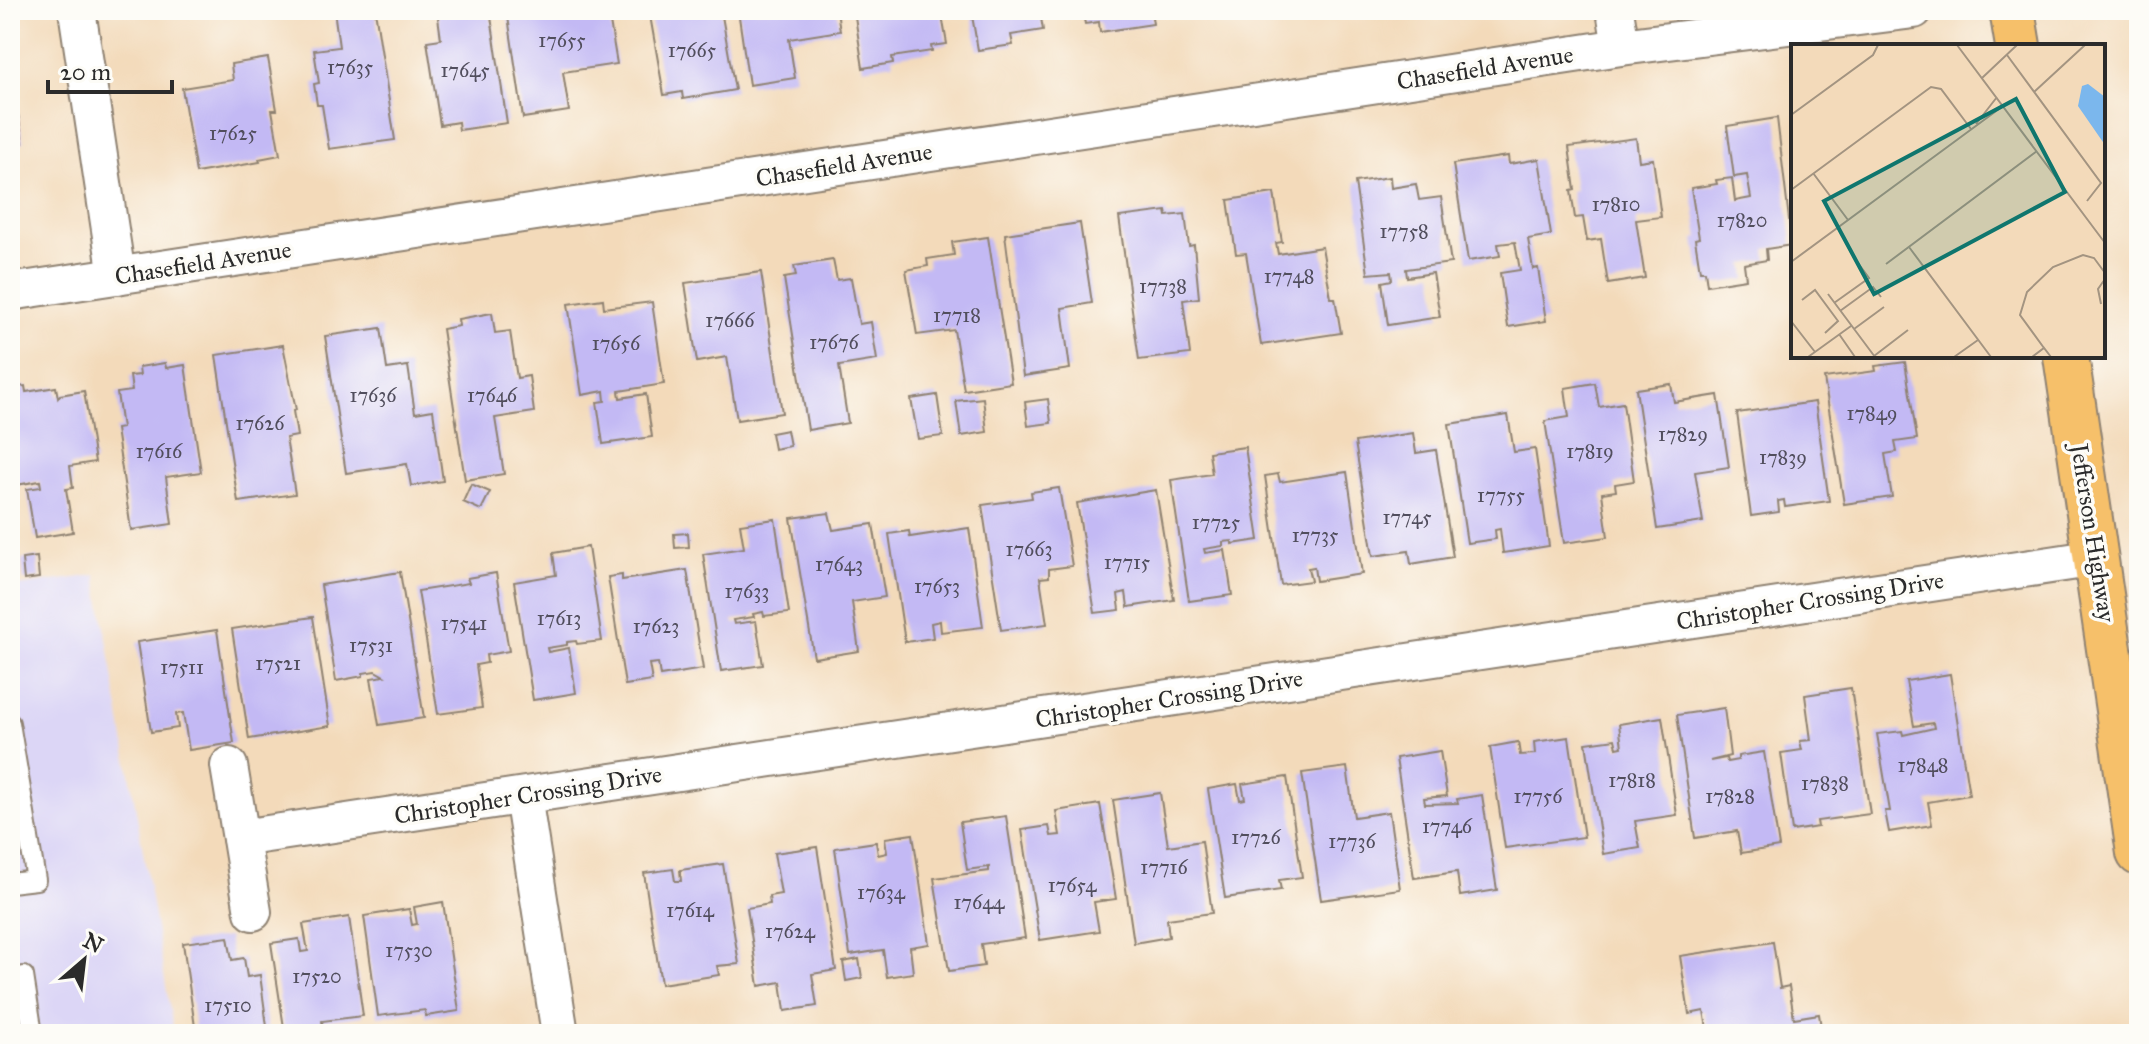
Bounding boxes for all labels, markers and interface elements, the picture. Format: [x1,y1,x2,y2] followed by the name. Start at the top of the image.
[538,28,586,52] house number: 17655
[668,38,716,62] house number: 17665
[1395,39,1575,97] street label: Chasefield Avenue
[48,44,172,94] scale bar
[1791,44,2105,358] inset map
[327,55,373,79] house number: 17635
[60,57,111,87] text: 20 m
[440,58,490,82] house number: 17645
[209,121,257,145] house number: 17625
[754,136,934,194] street label: Chasefield Avenue
[1592,192,1640,216] house number: 17810
[1717,208,1767,232] house number: 17820
[1379,219,1429,243] house number: 17758
[113,234,293,292] street label: Chasefield Avenue
[1264,264,1314,288] house number: 17748
[1139,274,1187,298] house number: 17738
[933,303,981,327] house number: 17718
[705,308,755,332] house number: 17666
[809,330,860,354] house number: 17676
[592,331,641,355] house number: 17656
[349,383,397,407] house number: 17636
[467,383,518,407] house number: 17646
[1846,401,1898,425] house number: 17849
[236,411,285,435] house number: 17626
[1658,422,1708,446] house number: 17829
[136,439,183,463] house number: 17616
[1566,439,1614,463] house number: 17819
[2064,439,2122,625] street label: Jefferson Highway
[1759,445,1807,469] house number: 17839
[1477,483,1525,507] house number: 17755
[1382,505,1432,529] house number: 17745
[1192,510,1240,534] house number: 17725
[1292,523,1338,547] house number: 17735
[1005,537,1053,561] house number: 17663
[1104,550,1150,574] house number: 17715
[815,552,863,576] house number: 17643
[1674,565,1946,637] street label: Christopher Crossing Drive
[914,574,960,598] house number: 17653
[725,579,769,603] house number: 17633
[537,606,581,630] house number: 17613
[441,611,487,635] house number: 17541
[633,614,679,638] house number: 17623
[349,633,393,657] house number: 17531
[255,651,301,675] house number: 17521
[160,655,204,679] house number: 17511
[1033,663,1305,735] street label: Christopher Crossing Drive
[1898,753,1949,777] house number: 17848
[392,759,664,831] street label: Christopher Crossing Drive
[1608,768,1656,792] house number: 17818
[1801,771,1849,795] house number: 17838
[1514,784,1563,808] house number: 17756
[1705,784,1755,808] house number: 17828
[1422,814,1473,838] house number: 17746
[1231,825,1281,849] house number: 17726
[1328,829,1376,853] house number: 17736
[1140,855,1188,879] house number: 17716
[1048,873,1097,897] house number: 17654
[857,880,906,904] house number: 17634
[953,890,1005,914] house number: 17644
[666,898,715,922] house number: 17614
[765,919,816,943] house number: 17624
[44,920,124,1000] north arrow
[79,926,108,959] text: N
[385,938,433,962] house number: 17530
[292,964,342,988] house number: 17520
[204,993,252,1017] house number: 17510

